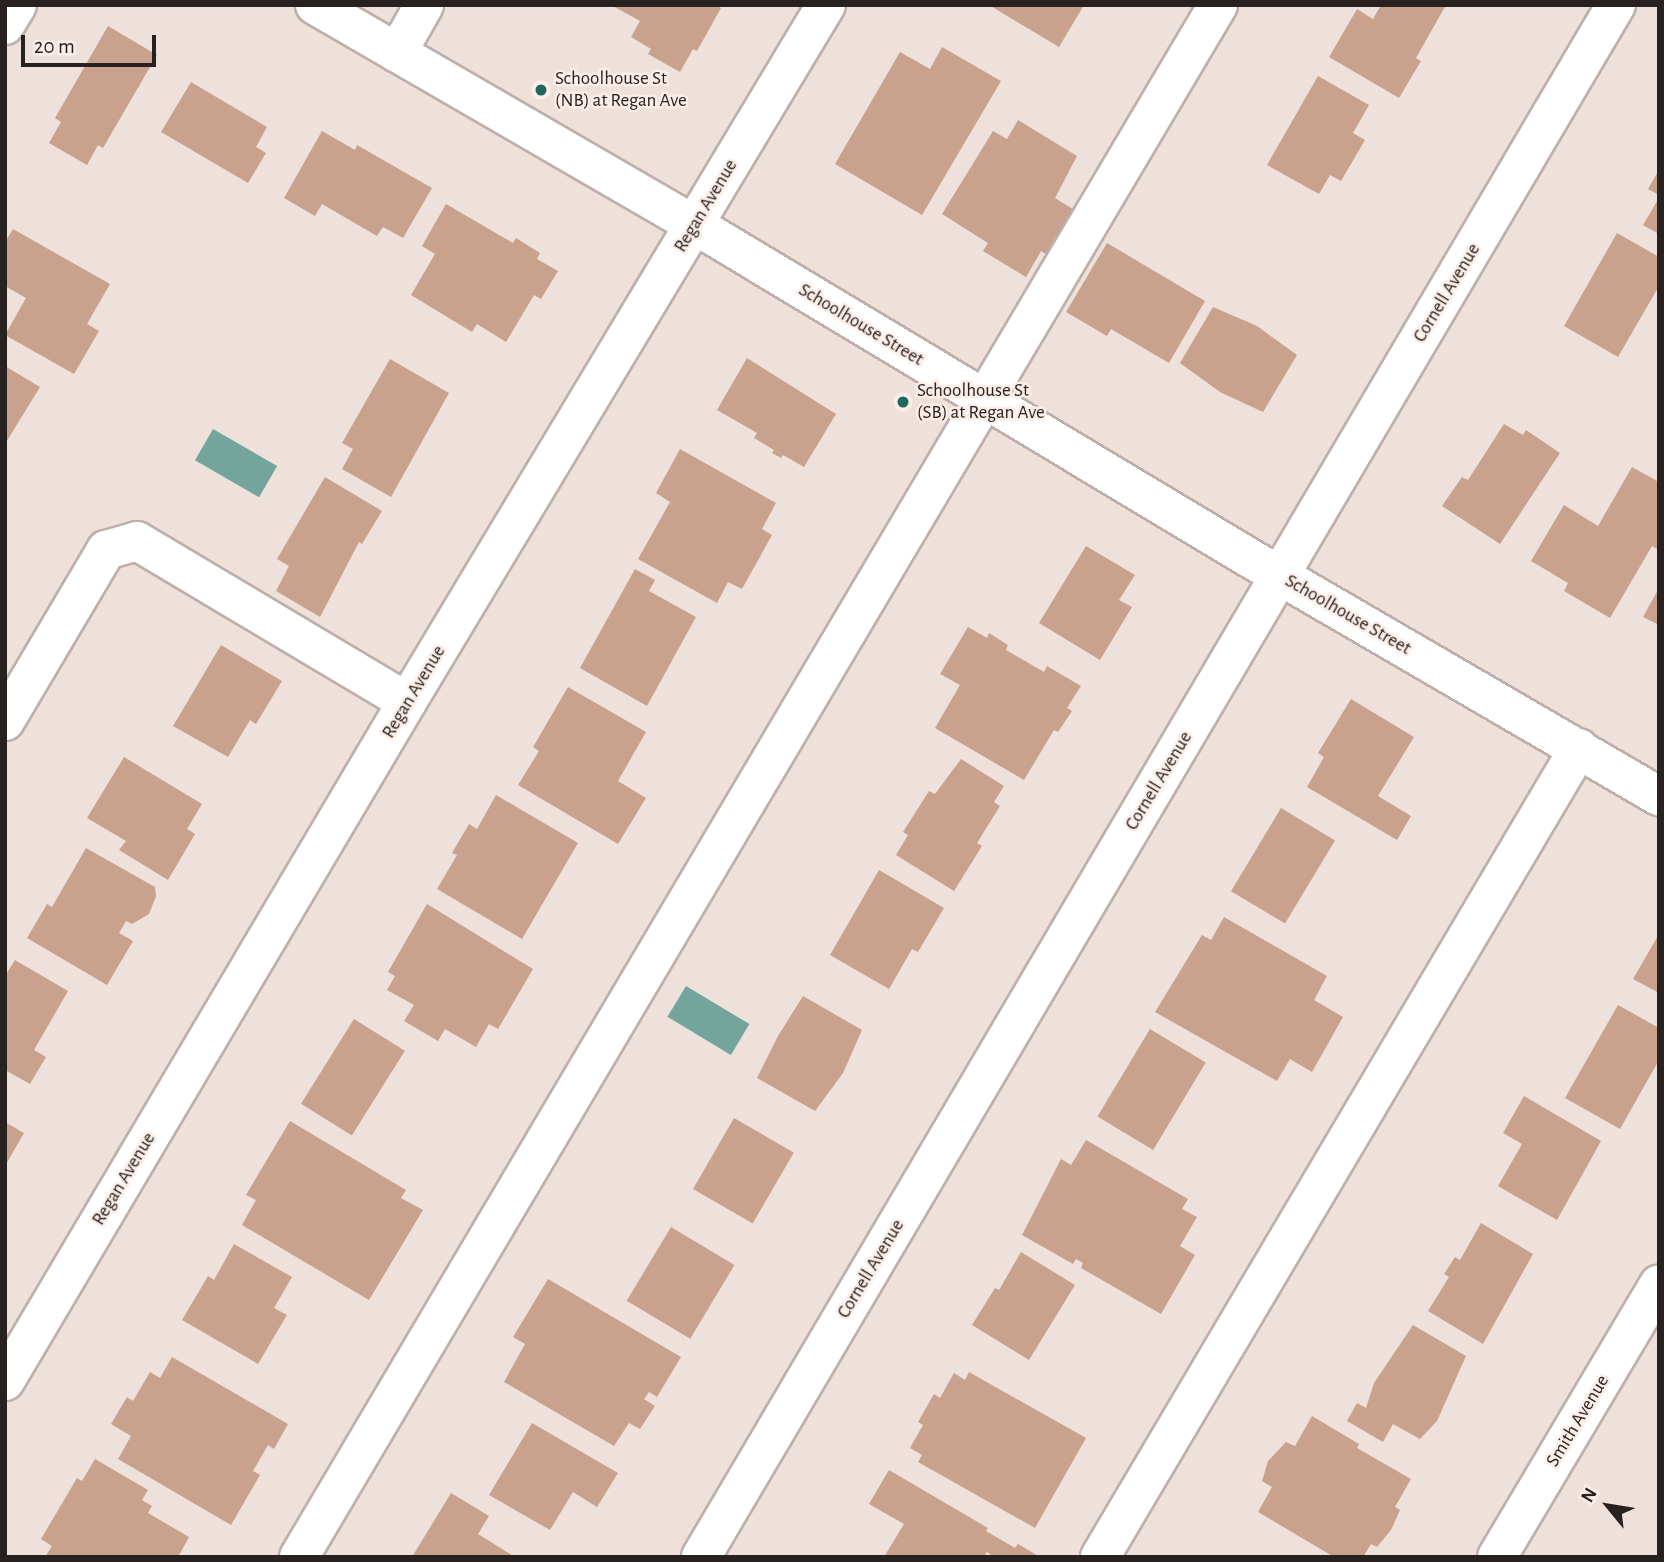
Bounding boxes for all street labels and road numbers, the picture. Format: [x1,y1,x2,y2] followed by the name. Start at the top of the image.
[669,155,743,257] street label: Regan Avenue
[1409,239,1485,347] street label: Cornell Avenue
[794,279,928,371] street label: Schoolhouse Street
[1281,570,1415,660] street label: Schoolhouse Street
[377,641,451,743] street label: Regan Avenue
[1121,727,1197,835] street label: Cornell Avenue
[87,1128,161,1230] street label: Regan Avenue
[833,1215,909,1323] street label: Cornell Avenue
[1542,1371,1614,1471] street label: Smith Avenue

